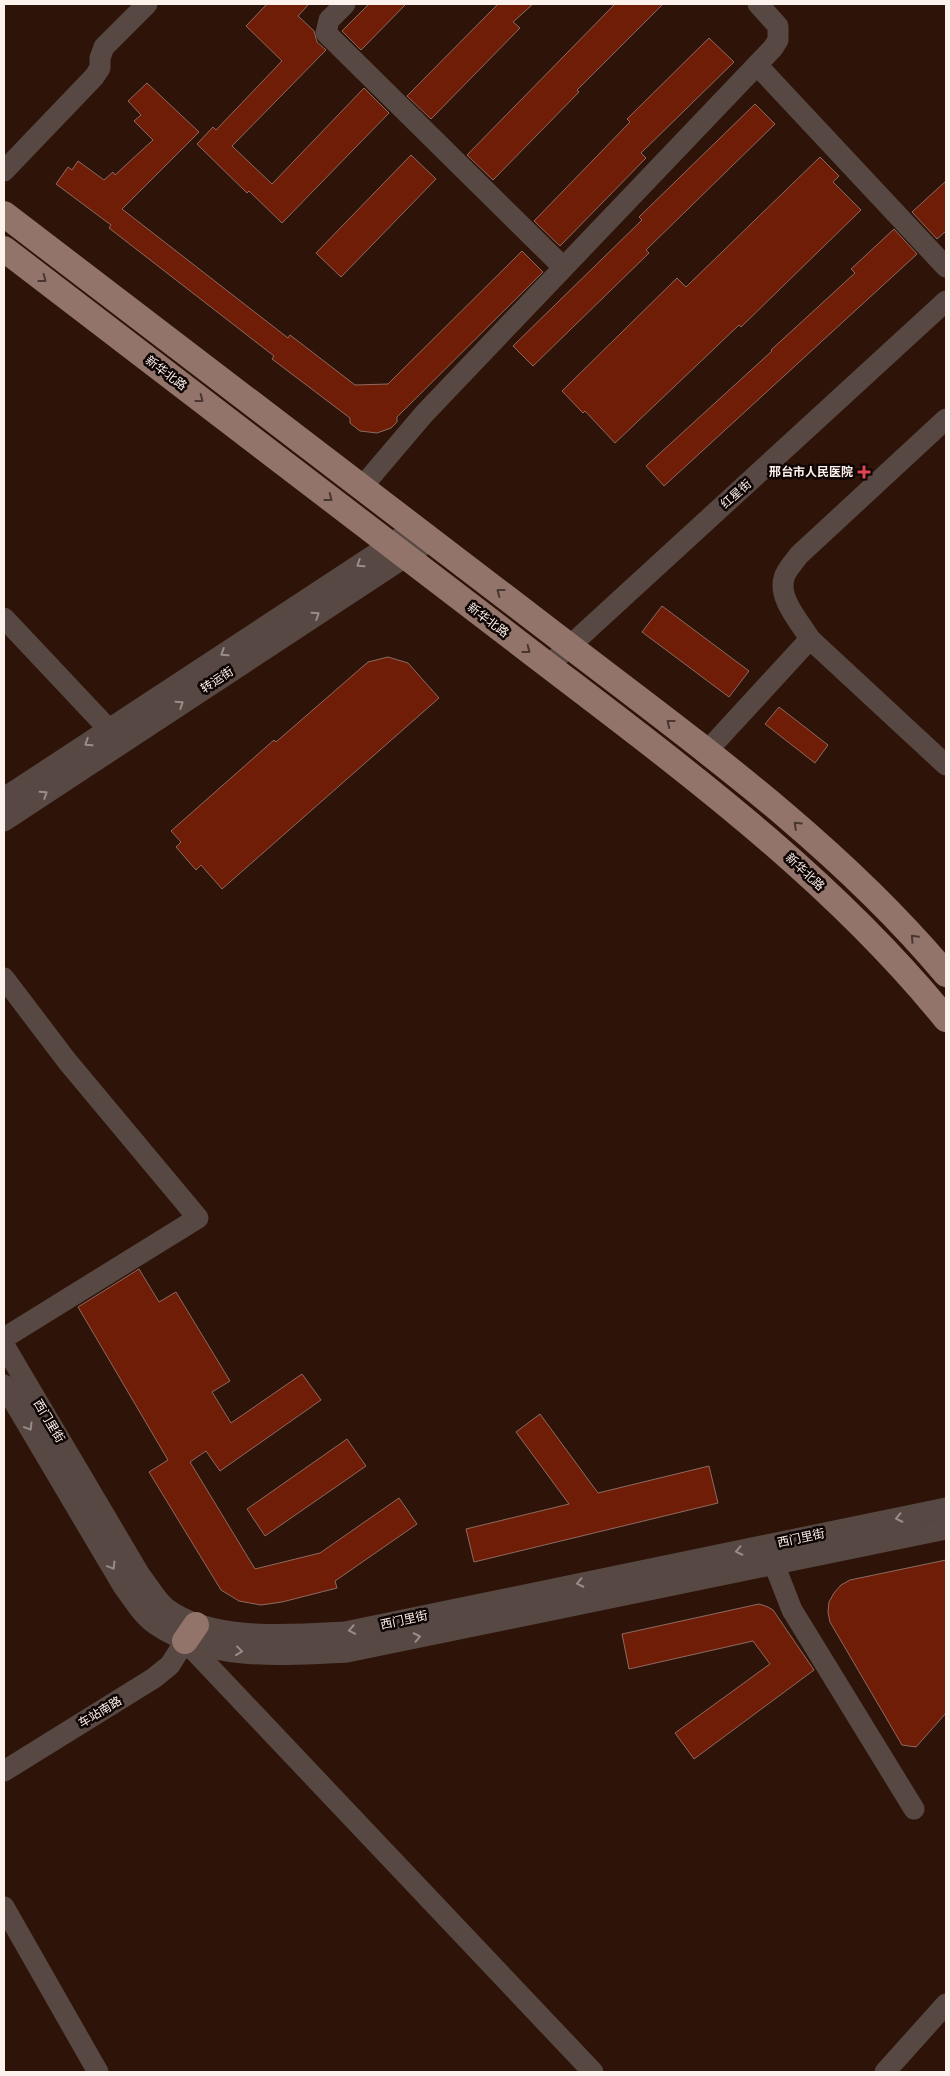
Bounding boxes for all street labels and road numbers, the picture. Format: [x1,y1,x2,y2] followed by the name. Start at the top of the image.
[143,353,189,393] street label: 新华北路
[718,477,754,511] street label: 红星街
[465,600,511,640] street label: 新华北路
[198,664,236,696] street label: 转运街
[783,851,827,893] street label: 新华北路
[31,1397,67,1445] street label: 西门里街
[776,1526,826,1550] street label: 西门里街
[379,1608,429,1632] street label: 西门里街
[76,1694,124,1730] street label: 车站南路

